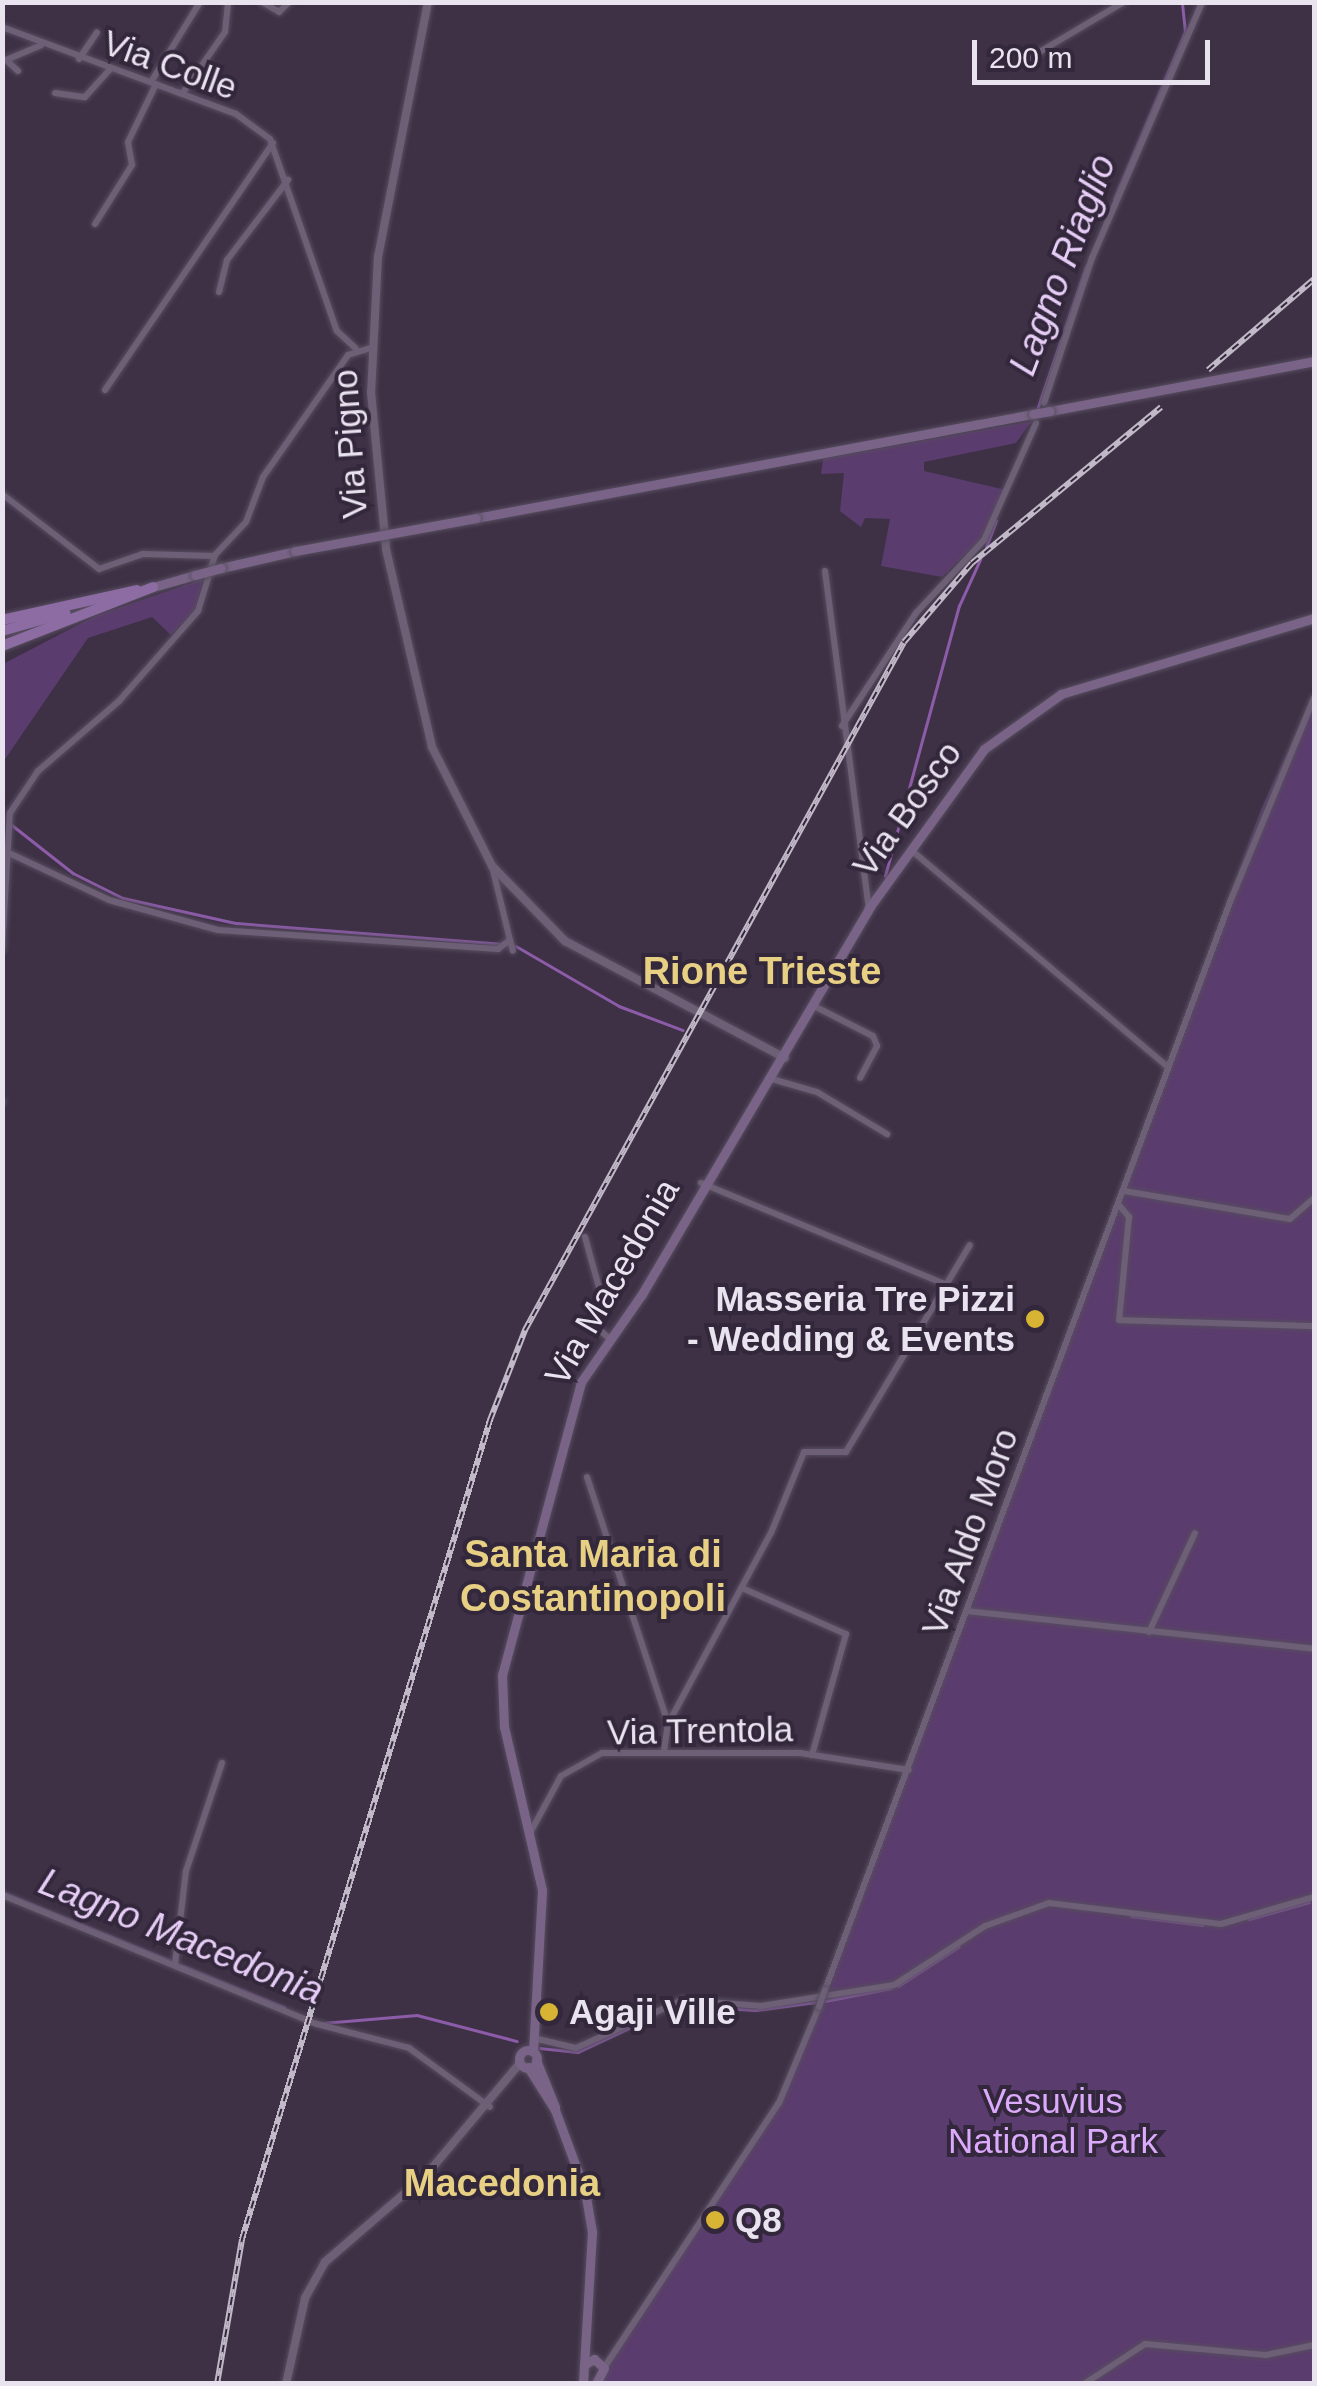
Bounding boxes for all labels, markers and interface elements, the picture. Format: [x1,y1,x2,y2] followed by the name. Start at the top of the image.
[977,20,1214,82] scale bar
[97,21,243,109] street label: Via Colle
[989,41,1072,74] text: 200 m
[1000,148,1126,382] water label: Lagno Riaglio
[324,368,376,520] street label: Via Pigno
[844,733,970,885] street label: Via Bosco
[643,949,881,995] district label: Rione Trieste
[536,1172,688,1392] street label: Via Macedonia
[687,1278,1015,1360] place label: Masseria Tre Pizzi - Wedding & Events
[1024,1308,1046,1330] marker: Masseria Tre Pizzi - Wedding & Events
[913,1422,1027,1642] street label: Via Aldo Moro
[460,1532,726,1622] district label: Santa Maria di Costantinopoli
[606,1708,794,1754] street label: Via Trentola
[32,1859,330,2015] water label: Lagno Macedonia
[569,1991,736,2033] place label: Agaji Ville
[538,2001,560,2023] marker: Agaji Ville
[948,2080,1158,2162] park label: Vesuvius National Park
[404,2161,600,2207] district label: Macedonia
[735,2199,782,2241] place label: Q8
[704,2209,726,2231] marker: Q8

